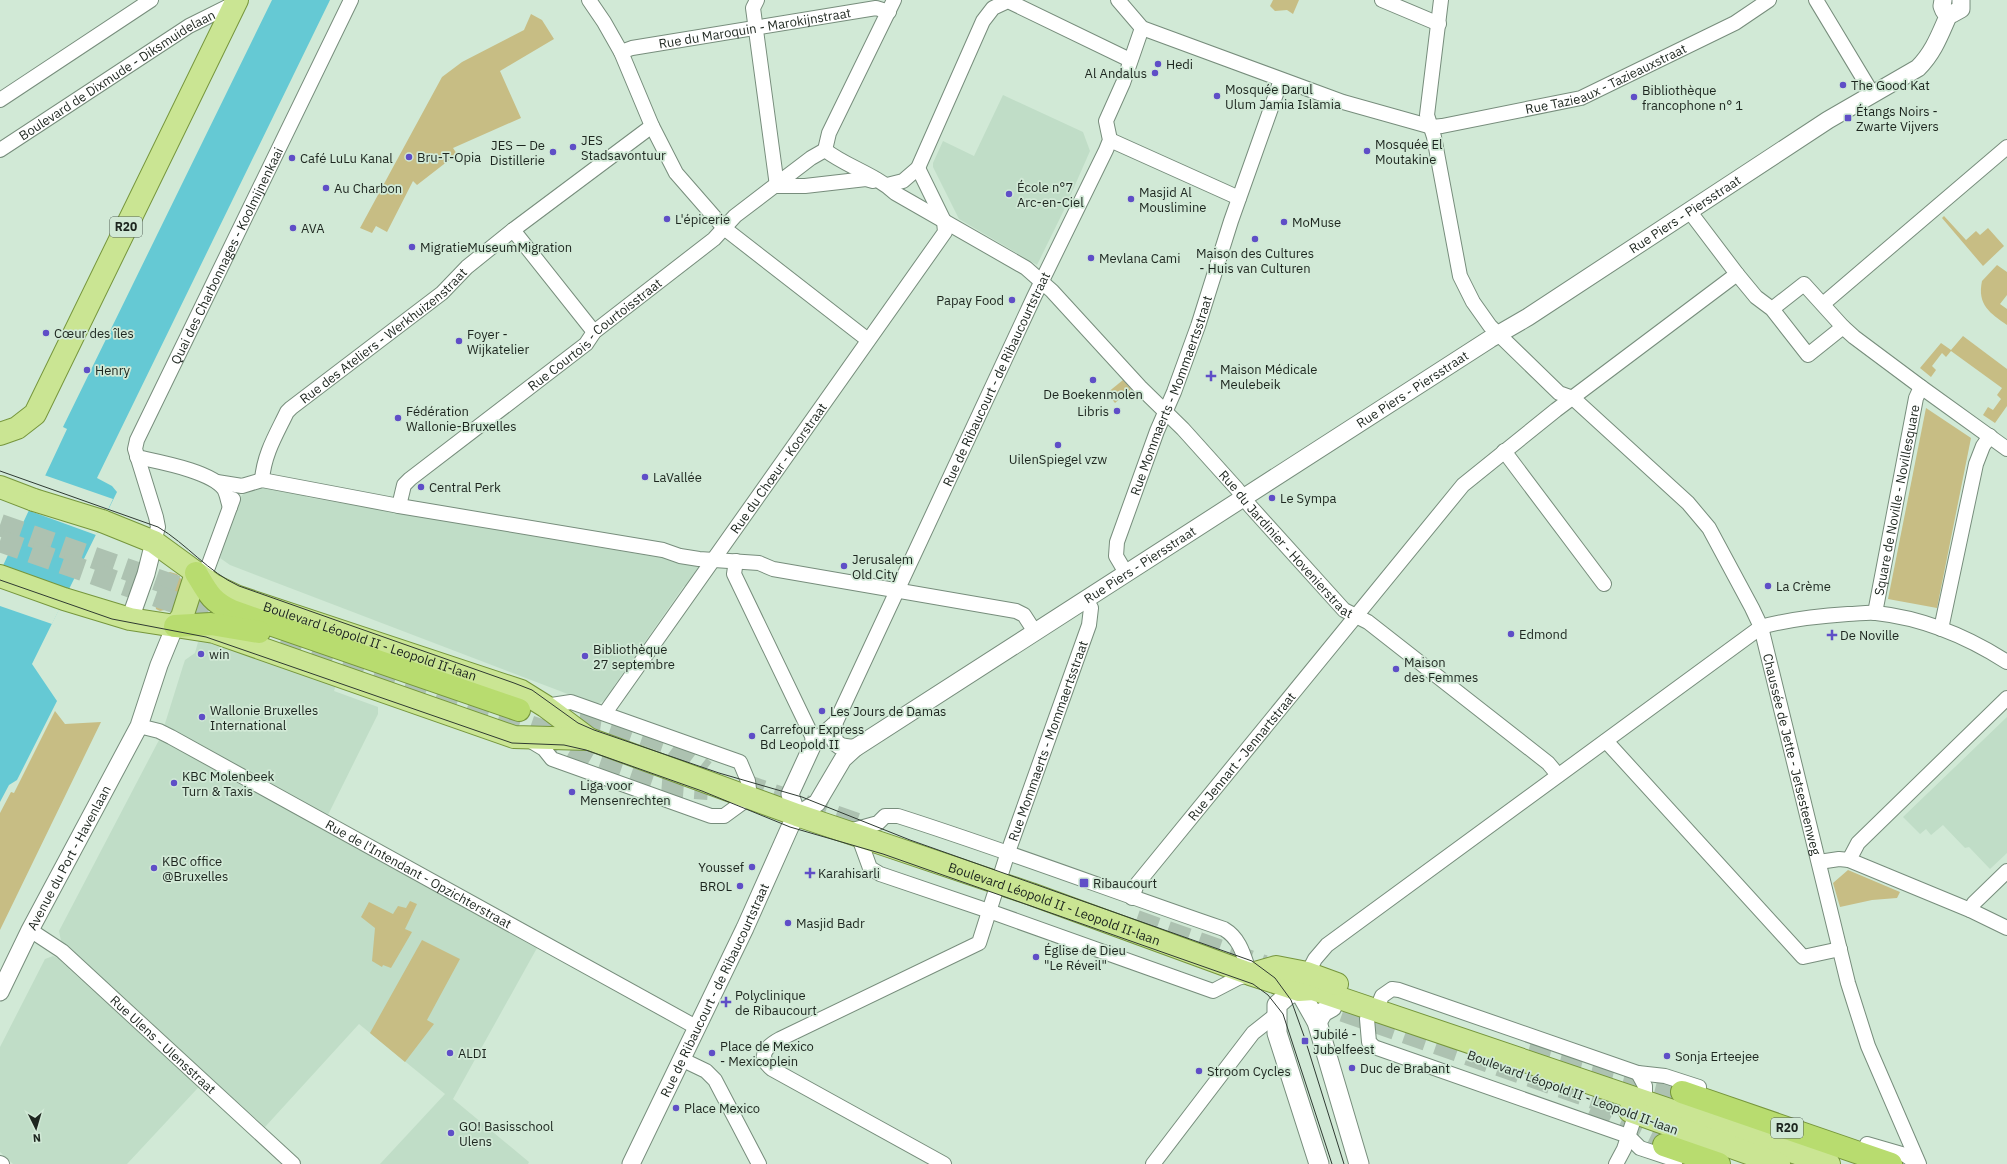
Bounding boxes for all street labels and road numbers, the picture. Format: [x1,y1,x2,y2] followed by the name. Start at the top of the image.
[657,4,852,53] street label: Rue du Maroquin - Marokijnstraat
[16,6,218,144] street label: Boulevard de Dixmude - Diksmuidelaan
[1524,40,1689,118] street label: Rue Tazieaux - Tazieauxstraat
[167,145,287,367] street label: Quai des Charbonnages - Koolmijnenkaai
[1626,172,1744,257] street label: Rue Piers - Piersstraat
[110,217,142,237] road number: R20
[296,264,471,407] street label: Rue des Ateliers - Werkhuizenstraat
[939,269,1054,489] street label: Rue de Ribaucourt - de Ribaucourtstraat
[524,275,665,395] street label: Rue Courtois - Courtoisstraat
[1126,294,1216,498] street label: Rue Mommaerts - Mommaertsstraat
[1353,347,1472,432] street label: Rue Piers - Piersstraat
[727,400,831,537] street label: Rue du Chœur - Koorstraat
[1871,403,1924,597] street label: Square de Noville - Novillesquare
[1215,467,1356,622] street label: Rue du Jardinier - Hovenierstraat
[1081,523,1199,607] street label: Rue Piers - Piersstraat
[261,598,479,685] street label: Boulevard Léopold II - Leopold II-laan
[1005,638,1092,844] street label: Rue Mommaerts - Mommaertsstraat
[1759,652,1824,857] street label: Chaussée de Jette - Jetsesteenweg
[1184,689,1299,824] street label: Rue Jennart - Jennartstraat
[23,782,115,933] street label: Avenue du Port - Havenlaan
[322,816,515,933] street label: Rue de l'Intendant - Opzichterstraat
[946,859,1163,950] street label: Boulevard Léopold II - Leopold II-laan
[657,881,773,1100] street label: Rue de Ribaucourt - de Ribaucourtstraat
[107,992,219,1098] street label: Rue Ulens - Ulensstraat
[1465,1046,1681,1139] street label: Boulevard Léopold II - Leopold II-laan
[1771,1118,1803,1138] road number: R20

